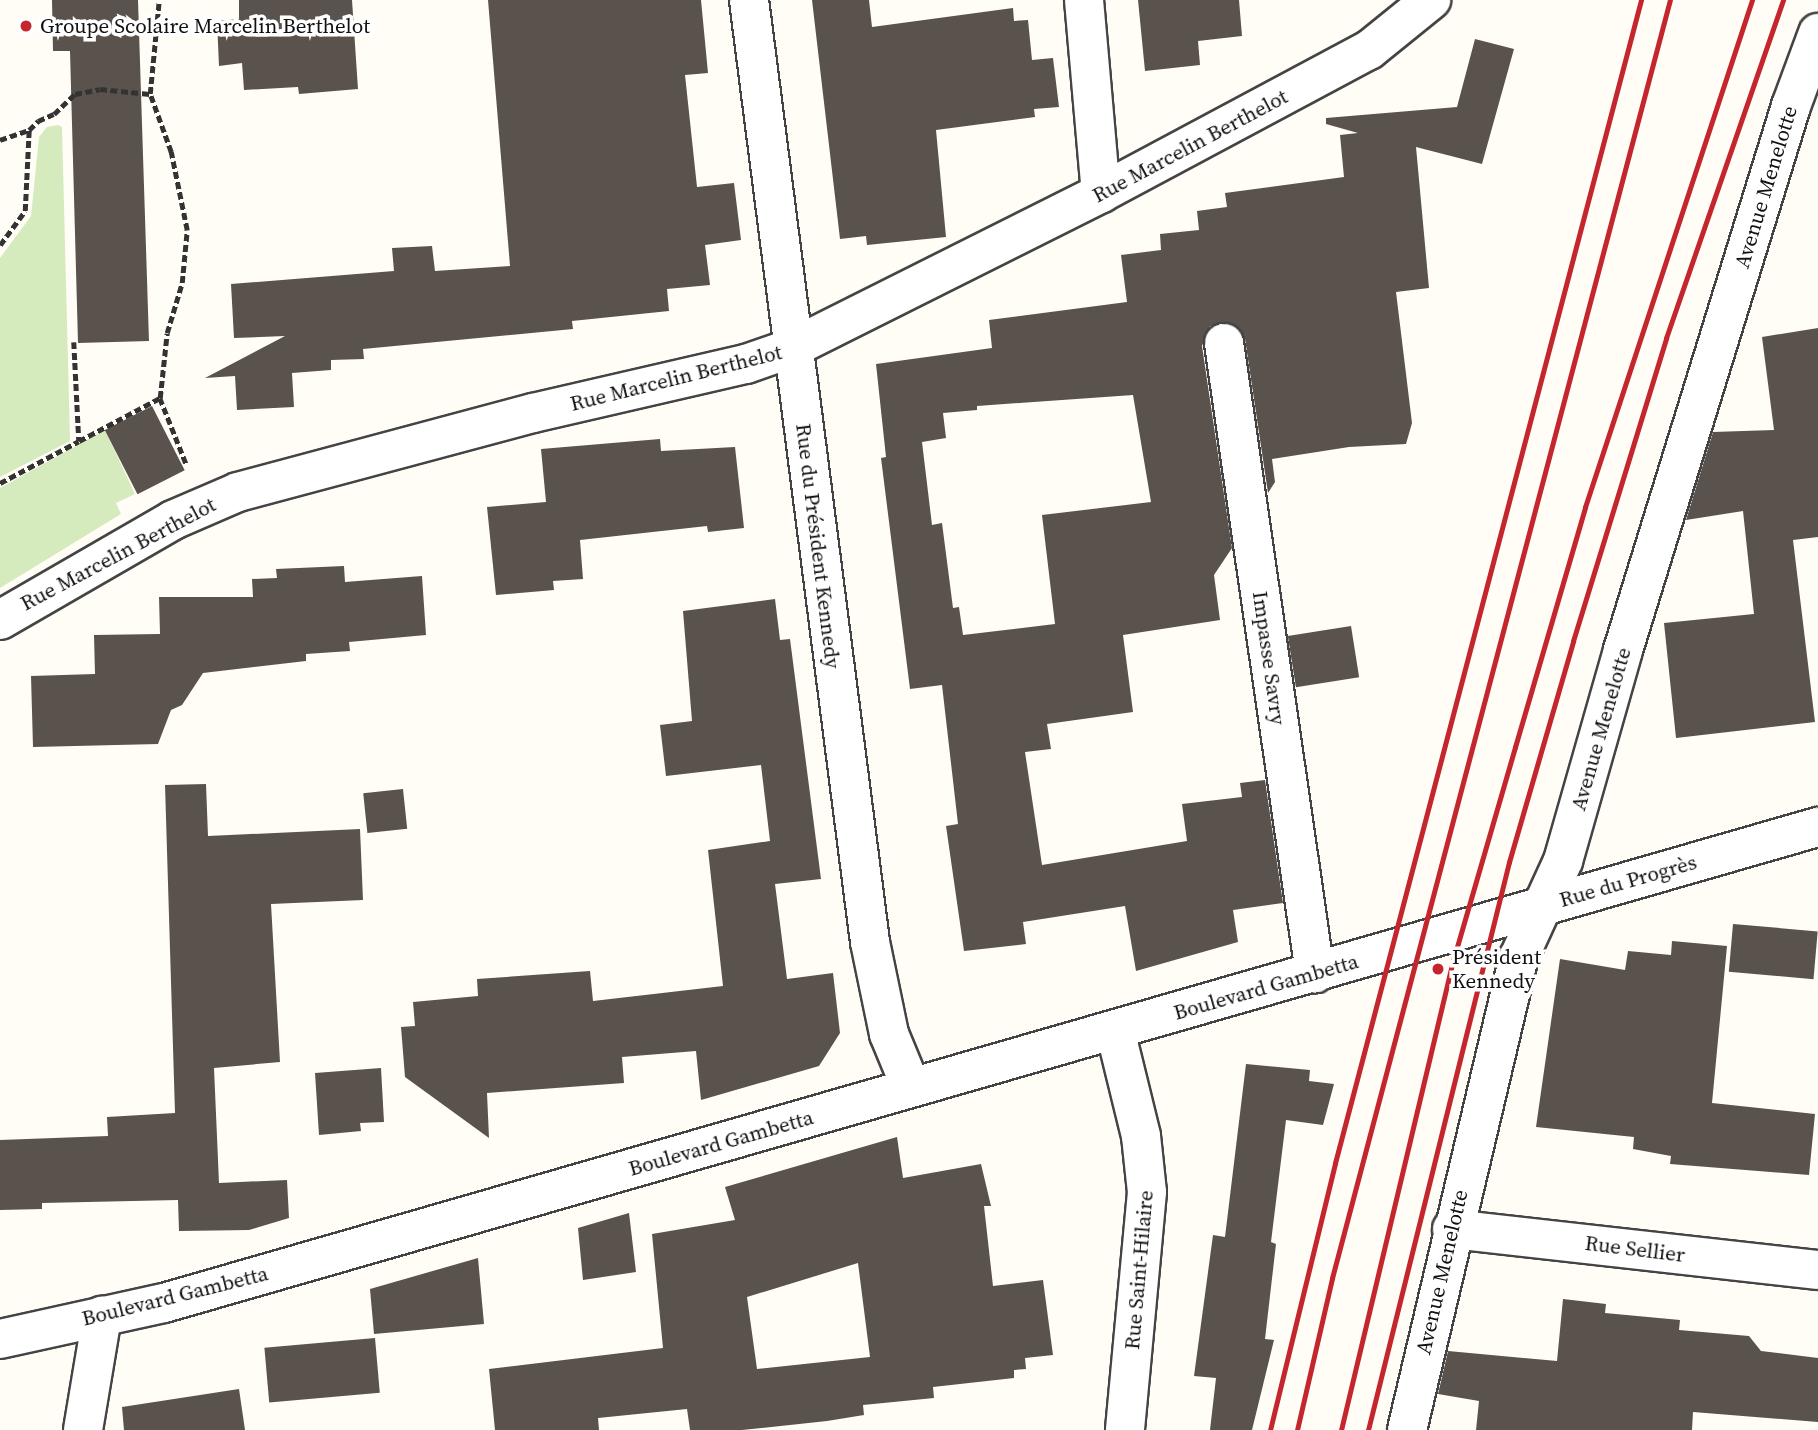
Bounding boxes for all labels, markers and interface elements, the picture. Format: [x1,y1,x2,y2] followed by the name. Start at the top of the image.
[40,13,370,39] place label: Groupe Scolaire Marcelin Berthelot
[18,18,34,34] marker: Groupe Scolaire Marcelin Berthelot
[1088,84,1292,208] street label: Rue Marcelin Berthelot
[1729,103,1803,271] street label: Avenue Menelotte
[568,339,784,417] street label: Rue Marcelin Berthelot
[790,422,846,670] street label: Rue du Président Kennedy
[16,492,220,616] street label: Rue Marcelin Berthelot
[1247,590,1291,726] street label: Impasse Savry
[1566,645,1636,813] street label: Avenue Menelotte
[1556,849,1700,913] street label: Rue du Progrès
[1452,944,1541,994] place label: Président Kennedy
[1171,949,1361,1025] street label: Boulevard Gambetta
[1430,961,1446,977] marker: Président Kennedy
[626,1105,816,1181] street label: Boulevard Gambetta
[1411,1187,1473,1357] street label: Avenue Menelotte
[1119,1189,1159,1351] street label: Rue Saint-Hilaire
[1583,1230,1687,1268] street label: Rue Sellier
[79,1261,271,1331] street label: Boulevard Gambetta

